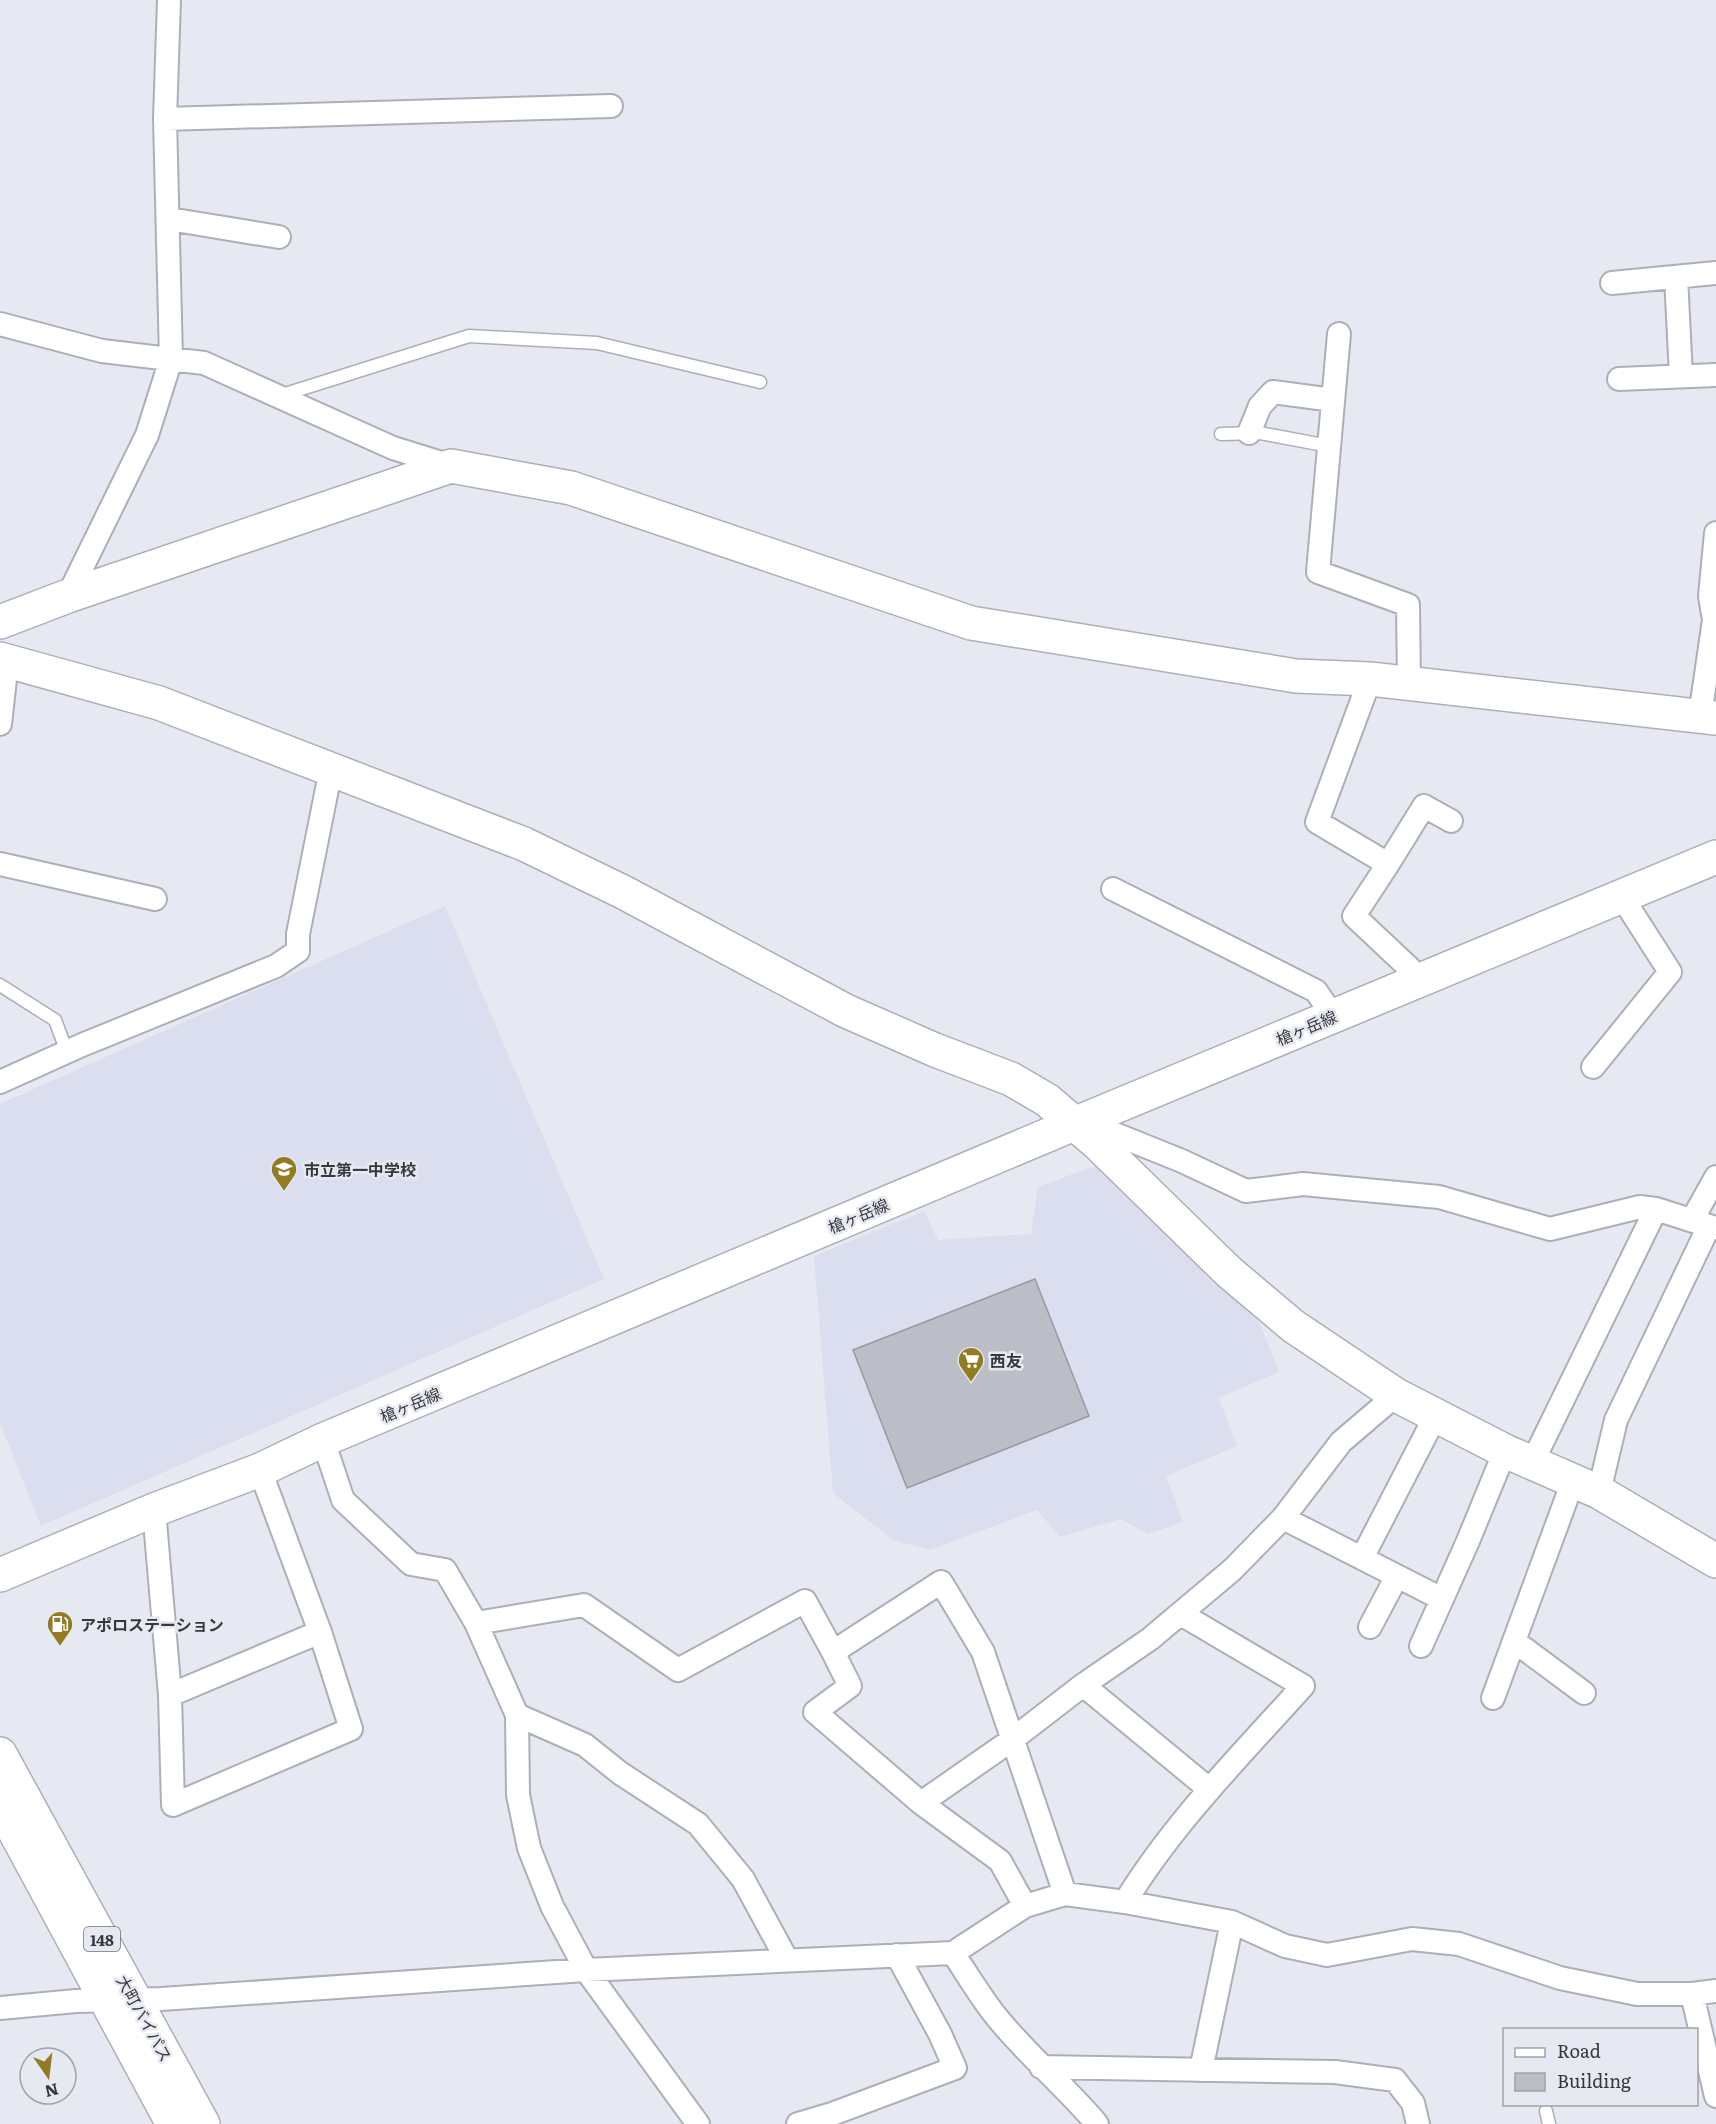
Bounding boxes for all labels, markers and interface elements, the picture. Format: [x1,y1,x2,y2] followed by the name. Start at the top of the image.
[1272,1003,1340,1051] street label: 槍ヶ岳線
[269,1154,299,1192] school or university icon: 市立第一中学校
[304,1157,416,1181] place label: 市立第一中学校
[824,1191,892,1239] street label: 槍ヶ岳線
[956,1345,986,1383] supermarket icon: 西友
[990,1348,1022,1372] place label: 西友
[376,1380,444,1428] street label: 槍ヶ岳線
[45,1609,75,1647] fuel station icon: アポロステーション
[80,1612,224,1636] place label: アポロステーション
[84,1927,120,1951] road number: 148
[111,1970,179,2066] street label: 大町バイパス
[1503,2028,1698,2106] legend
[1557,2037,1601,2064] text: Road
[18,2046,78,2106] north arrow
[1557,2067,1632,2094] text: Building
[42,2078,61,2105] text: N

